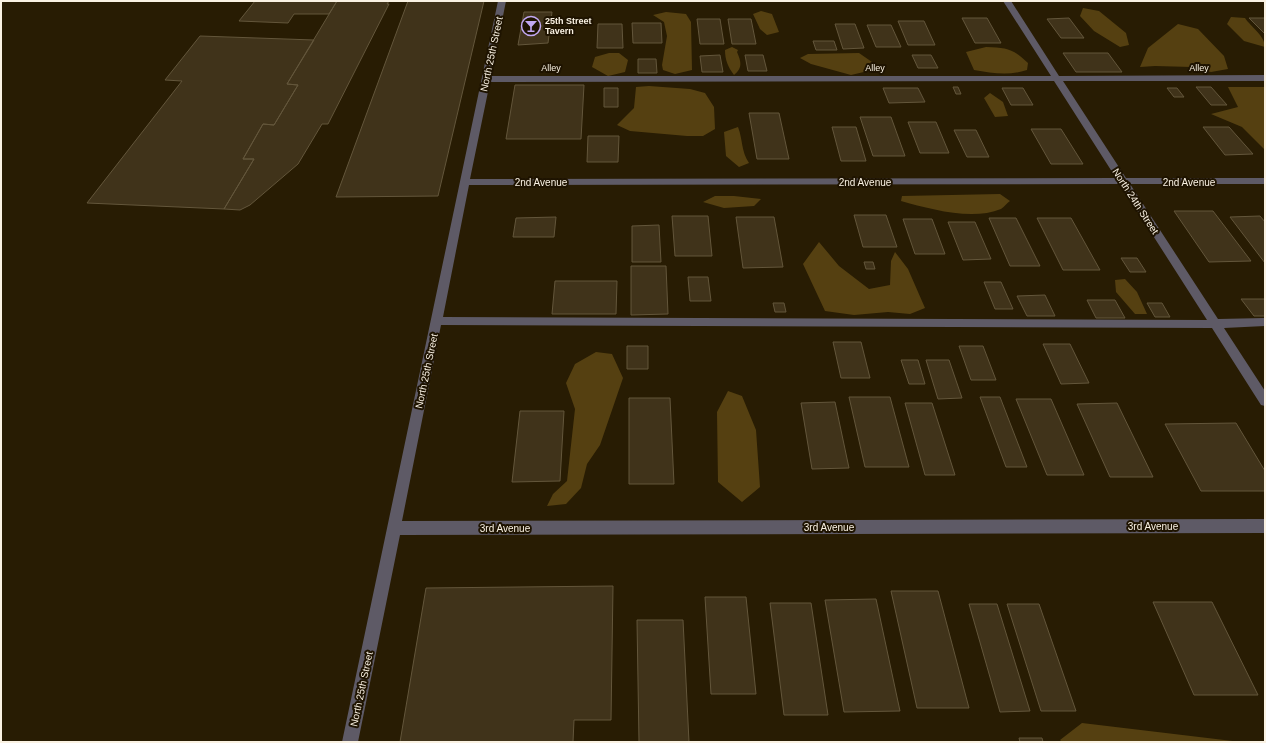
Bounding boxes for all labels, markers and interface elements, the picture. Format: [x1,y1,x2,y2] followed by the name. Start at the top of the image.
[520,15,542,37] bar icon: 25th Street Tavern
[478,16,505,92] street label: North 25th Street
[545,16,592,36] place label: 25th Street Tavern
[541,63,561,73] street label: Alley
[865,63,885,73] street label: Alley
[1189,63,1209,73] street label: Alley
[1110,166,1161,236] street label: North 24th Street
[515,177,568,188] street label: 2nd Avenue
[839,177,892,188] street label: 2nd Avenue
[1163,177,1216,188] street label: 2nd Avenue
[413,333,440,409] street label: North 25th Street
[1128,521,1179,532] street label: 3rd Avenue
[804,522,855,533] street label: 3rd Avenue
[480,523,531,534] street label: 3rd Avenue
[348,651,375,727] street label: North 25th Street

